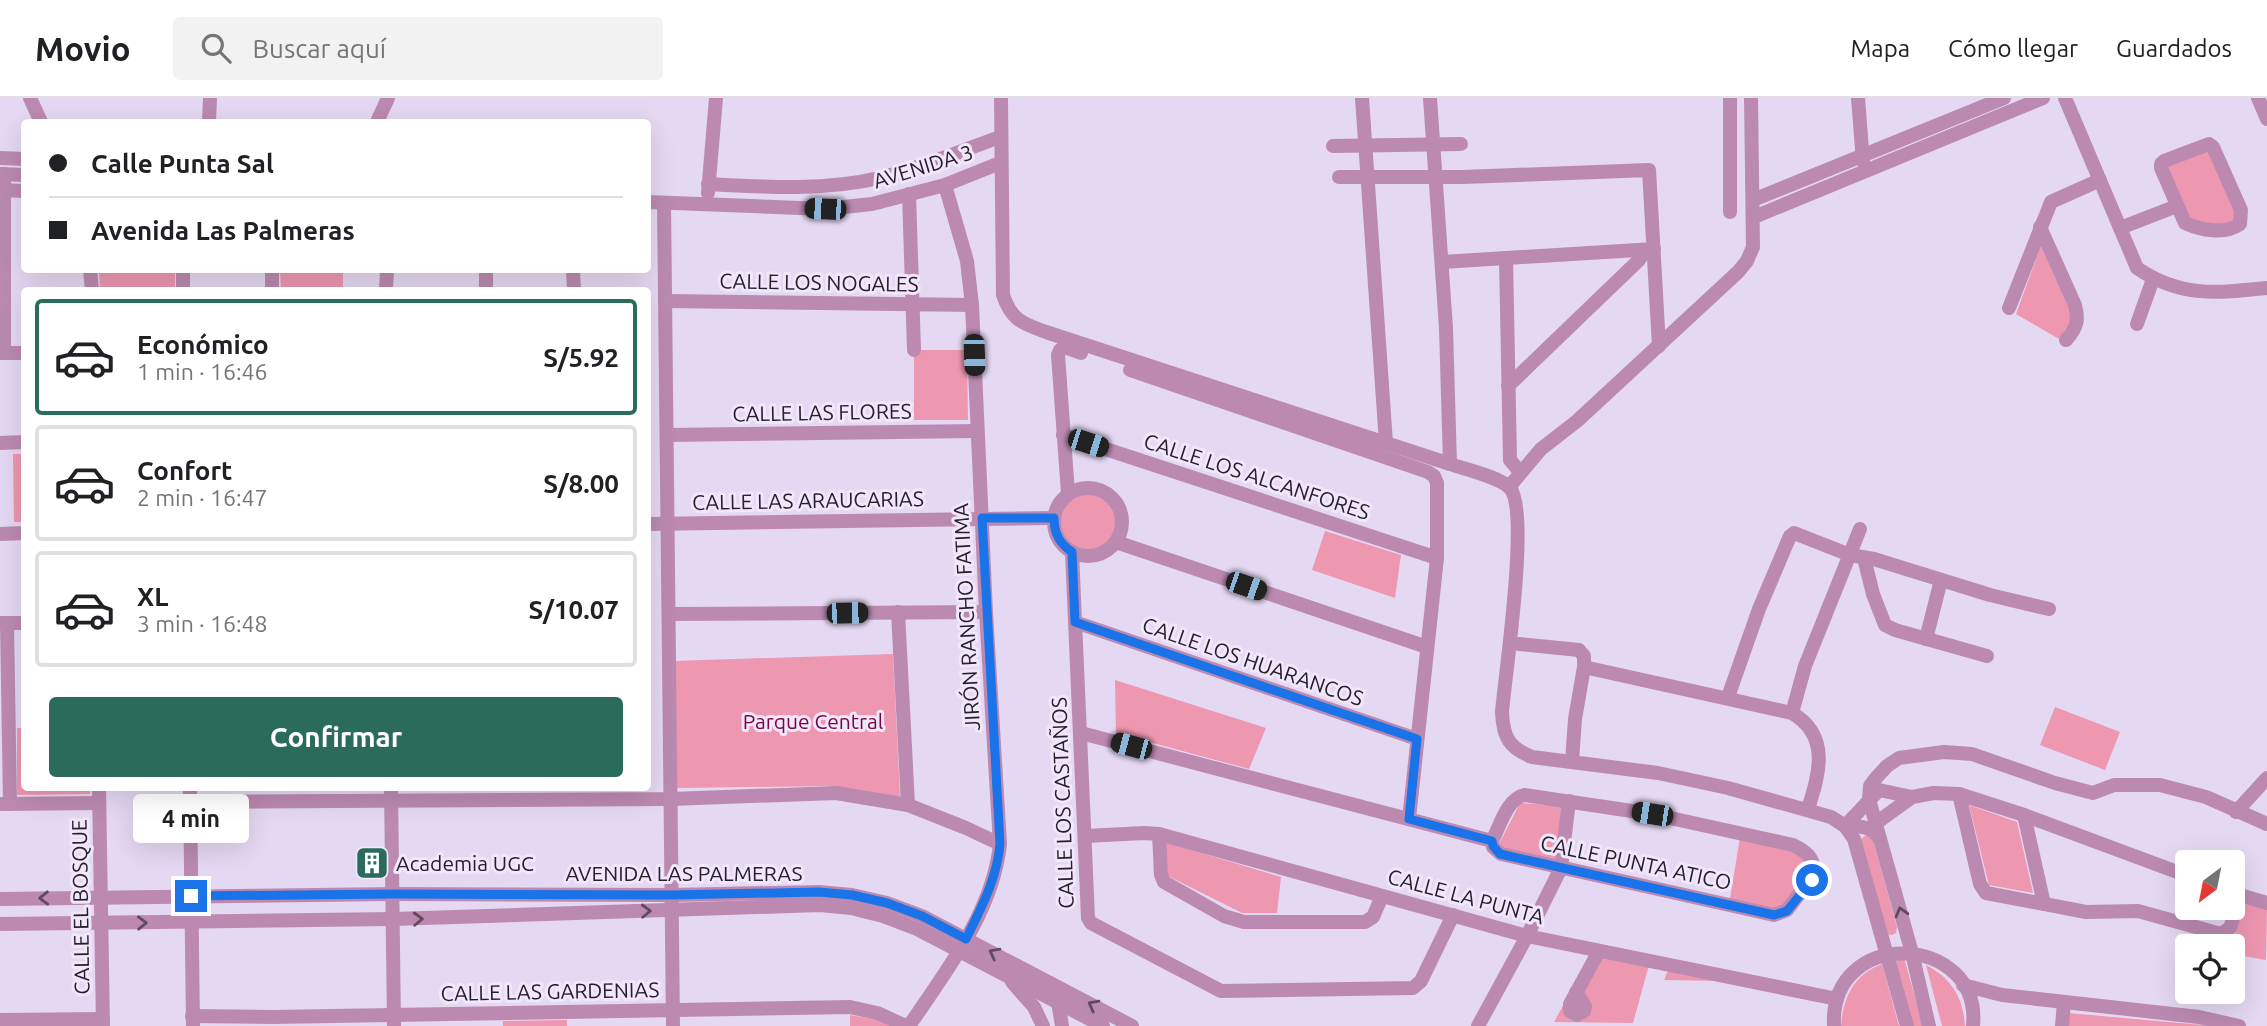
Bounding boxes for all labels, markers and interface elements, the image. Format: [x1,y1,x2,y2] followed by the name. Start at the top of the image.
[173,17,663,80] search box
[197,29,235,67] icon: search
[35,30,131,67] text: Movio
[253,34,386,63] text: Buscar aquí
[1850,35,1910,62] text: Mapa
[1948,35,2078,62] text: Cómo llegar
[2116,35,2232,62] text: Guardados
[870,139,976,193] street label: AVENIDA 3
[91,149,274,178] text: Calle Punta Sal
[804,198,847,220] car
[91,216,355,245] text: Avenida Las Palmeras
[719,268,919,296] street label: CALLE LOS NOGALES
[53,326,116,389] icon: car
[137,330,269,359] text: Económico
[963,334,986,376] car
[543,343,619,372] text: S/5.92
[137,359,268,384] text: 1 min · 16:46
[732,398,912,426] street label: CALLE LAS FLORES
[1065,427,1112,459] car
[1141,428,1373,524] street label: CALLE LOS ALCANFORES
[53,452,116,515] icon: car
[137,456,232,485] text: Confort
[543,469,619,498] text: S/8.00
[137,485,268,510] text: 2 min · 16:47
[692,486,924,514] street label: CALLE LAS ARAUCARIAS
[948,502,984,731] street label: JIRÓN RANCHO FATIMA
[1223,569,1270,603] car
[53,578,116,641] icon: car
[137,582,168,611] text: XL
[529,595,619,624] text: S/10.07
[826,602,869,624] car
[137,611,268,636] text: 3 min · 16:48
[1139,612,1367,710] street label: CALLE LOS HUARANCOS
[49,697,623,777] button: Confirmar
[1046,697,1078,909] street label: CALLE LOS CASTAÑOS
[743,709,883,733] park label: Parque Central
[1108,730,1155,762] car
[133,794,249,844] callout: 4 min
[1630,800,1675,828] car
[162,806,220,831] text: 4 min
[66,819,94,995] street label: CALLE EL BOSQUE
[1538,830,1734,894] street label: CALLE PUNTA ATICO
[353,844,391,882] building icon: Academia UGC
[2175,850,2245,920] north arrow
[2175,850,2245,1004] map controls
[396,851,534,875] place label: Academia UGC
[566,861,802,885] street label: AVENIDA LAS PALMERAS
[1385,864,1547,928] street label: CALLE LA PUNTA
[1796,864,1828,896] route start
[175,880,207,912] route end
[38,890,48,906] one-way arrow
[640,904,651,919] one-way arrow
[1894,906,1909,918] one-way arrow
[413,911,424,926] one-way arrow
[136,915,147,930] one-way arrow
[2175,934,2245,1004] button: locate
[988,948,1001,962] one-way arrow
[440,977,660,1005] street label: CALLE LAS GARDENIAS
[1088,1000,1100,1014] one-way arrow

